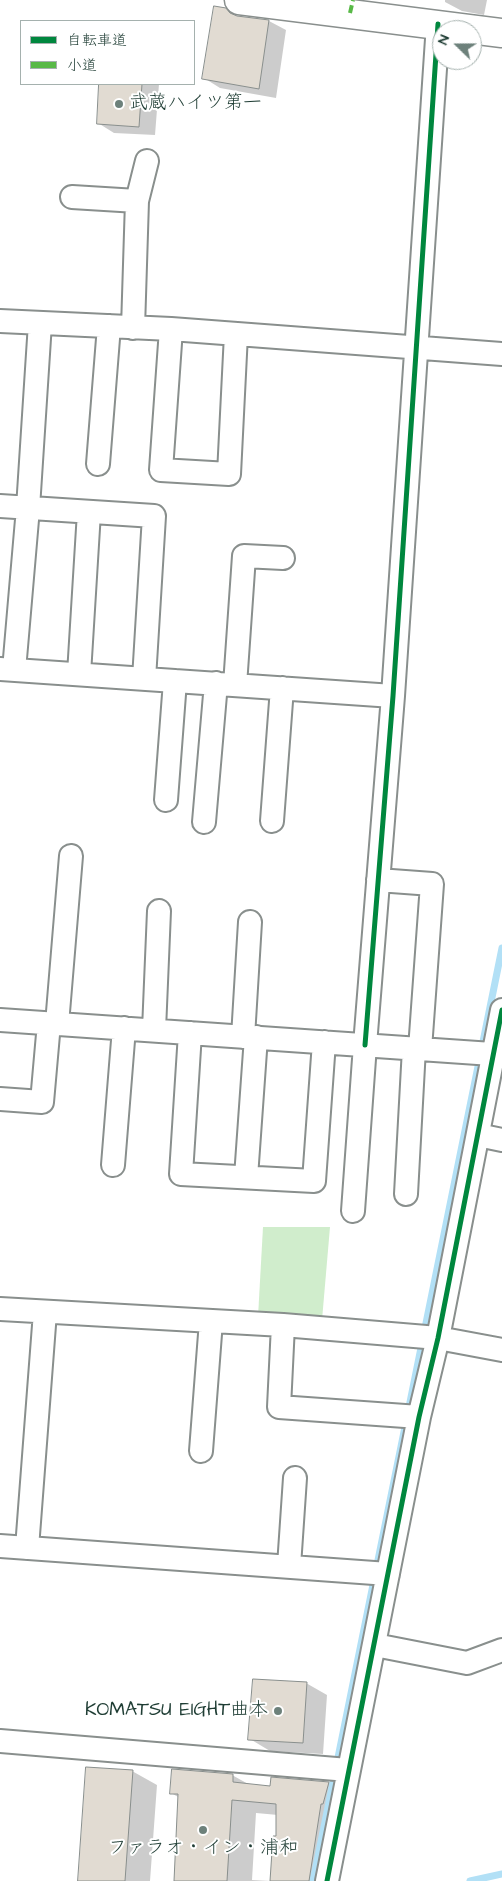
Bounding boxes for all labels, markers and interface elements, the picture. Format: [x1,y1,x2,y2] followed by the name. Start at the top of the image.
[20,20,195,85] legend
[432,20,482,70] north arrow
[67,30,127,51] text: 自転車道
[433,32,455,48] text: N
[67,55,97,76] text: 小道
[129,93,262,115] place label: 武蔵ハイツ第一
[113,98,125,110] marker: 武蔵ハイツ第一
[85,1700,268,1722] place label: KOMATSU EIGHT曲本
[272,1705,284,1717] marker: KOMATSU EIGHT曲本
[197,1824,209,1836] marker: ファラオ・イン・浦和
[108,1838,298,1860] place label: ファラオ・イン・浦和

